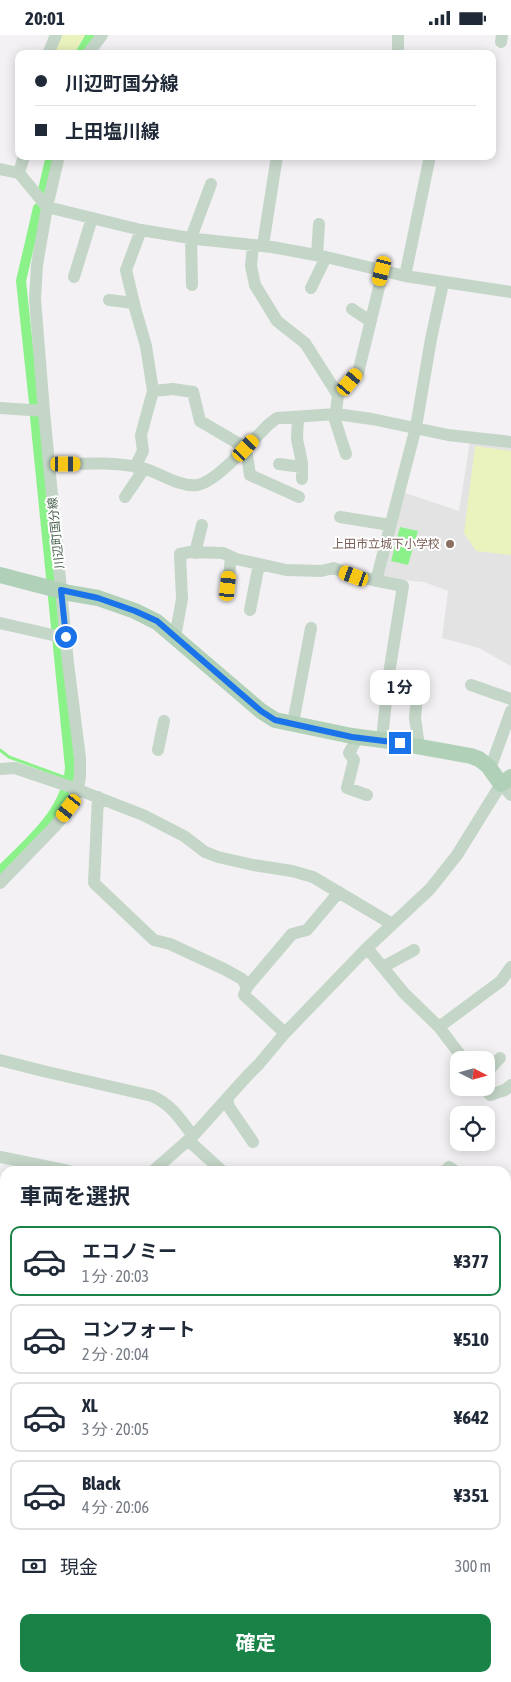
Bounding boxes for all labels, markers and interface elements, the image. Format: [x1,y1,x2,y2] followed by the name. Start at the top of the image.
[25,7,65,29] text: 20:01
[65,72,179,94] text: 川辺町国分線
[65,120,160,142] text: 上田塩川線
[371,255,392,287] car
[334,366,365,398] car
[230,432,261,464] car
[51,457,81,472] car
[45,496,67,570] street label: 川辺町国分線
[332,537,440,551] place label: 上田市立城下小学校
[444,538,456,550] marker: 上田市立城下小学校
[337,564,370,588] car
[218,570,237,602] car
[55,626,77,648] route start
[370,671,430,705] callout: 1 分
[387,678,413,696] text: 1 分
[389,732,411,754] route end
[53,792,84,824] car
[450,1051,495,1096] north arrow
[450,1051,495,1151] map controls
[450,1106,495,1151] button: locate
[20,1183,130,1209] text: 車両を選択
[22,1239,67,1284] icon: car
[82,1240,177,1262] text: エコノミー
[454,1250,489,1272] text: ¥377
[82,1267,149,1285] text: 1 分 · 20:03
[22,1317,67,1362] icon: car
[82,1318,195,1340] text: コンフォート
[454,1328,489,1350] text: ¥510
[82,1345,149,1363] text: 2 分 · 20:04
[82,1394,98,1416] text: XL
[22,1395,67,1440] icon: car
[454,1406,489,1428] text: ¥642
[82,1420,149,1438] text: 3 分 · 20:05
[82,1472,120,1494] text: Black
[22,1473,67,1518] icon: car
[454,1484,489,1506] text: ¥351
[82,1498,149,1516] text: 4 分 · 20:06
[20,1552,48,1580] icon: cash
[60,1556,98,1578] text: 現金
[455,1557,491,1575] text: 300 m
[20,1614,491,1672] button: 確定

